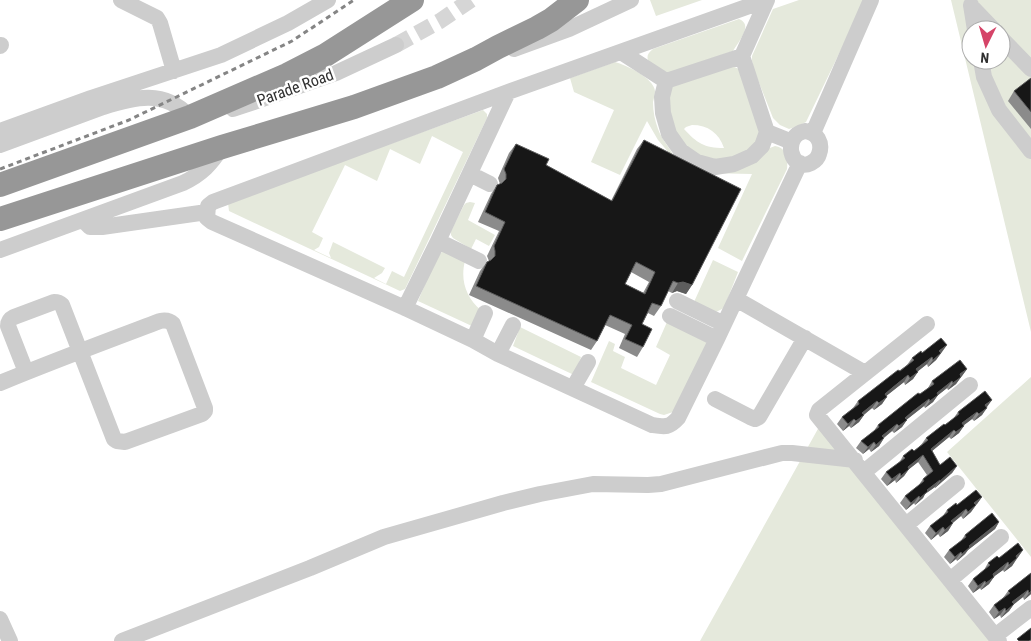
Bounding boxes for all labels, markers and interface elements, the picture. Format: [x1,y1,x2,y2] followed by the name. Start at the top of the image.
[961,20,1011,70] north arrow
[980,50,990,66] text: N
[254,65,336,110] street label: Parade Road

